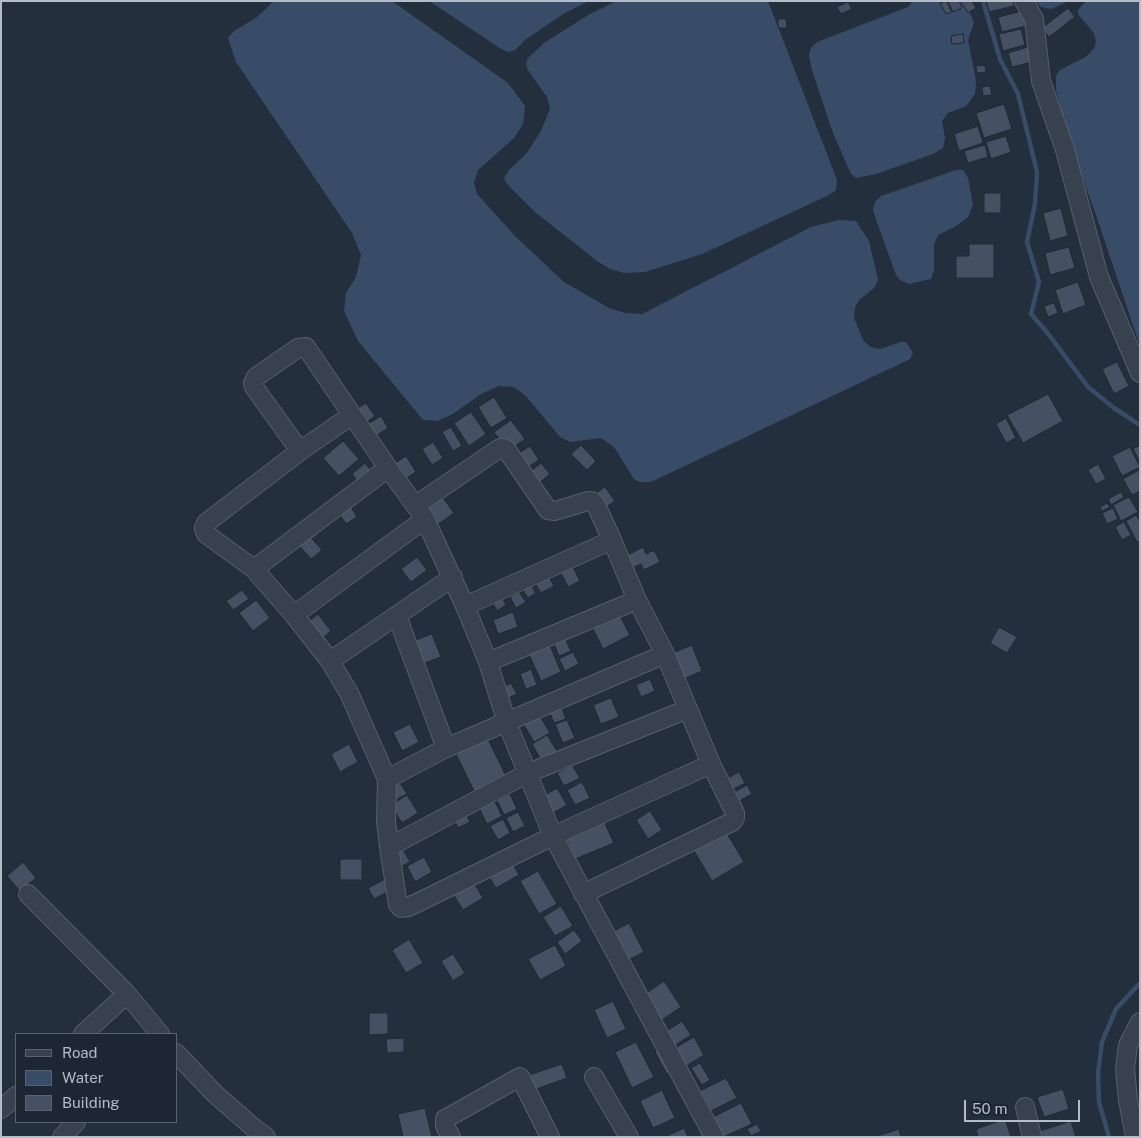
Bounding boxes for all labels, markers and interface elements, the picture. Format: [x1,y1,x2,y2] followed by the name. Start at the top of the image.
[15,1033,178,1123] legend
[62,1044,98,1061] text: Road
[62,1069,104,1086] text: Water
[966,1090,1082,1122] scale bar
[62,1094,120,1111] text: Building
[972,1100,1007,1117] text: 50 m

